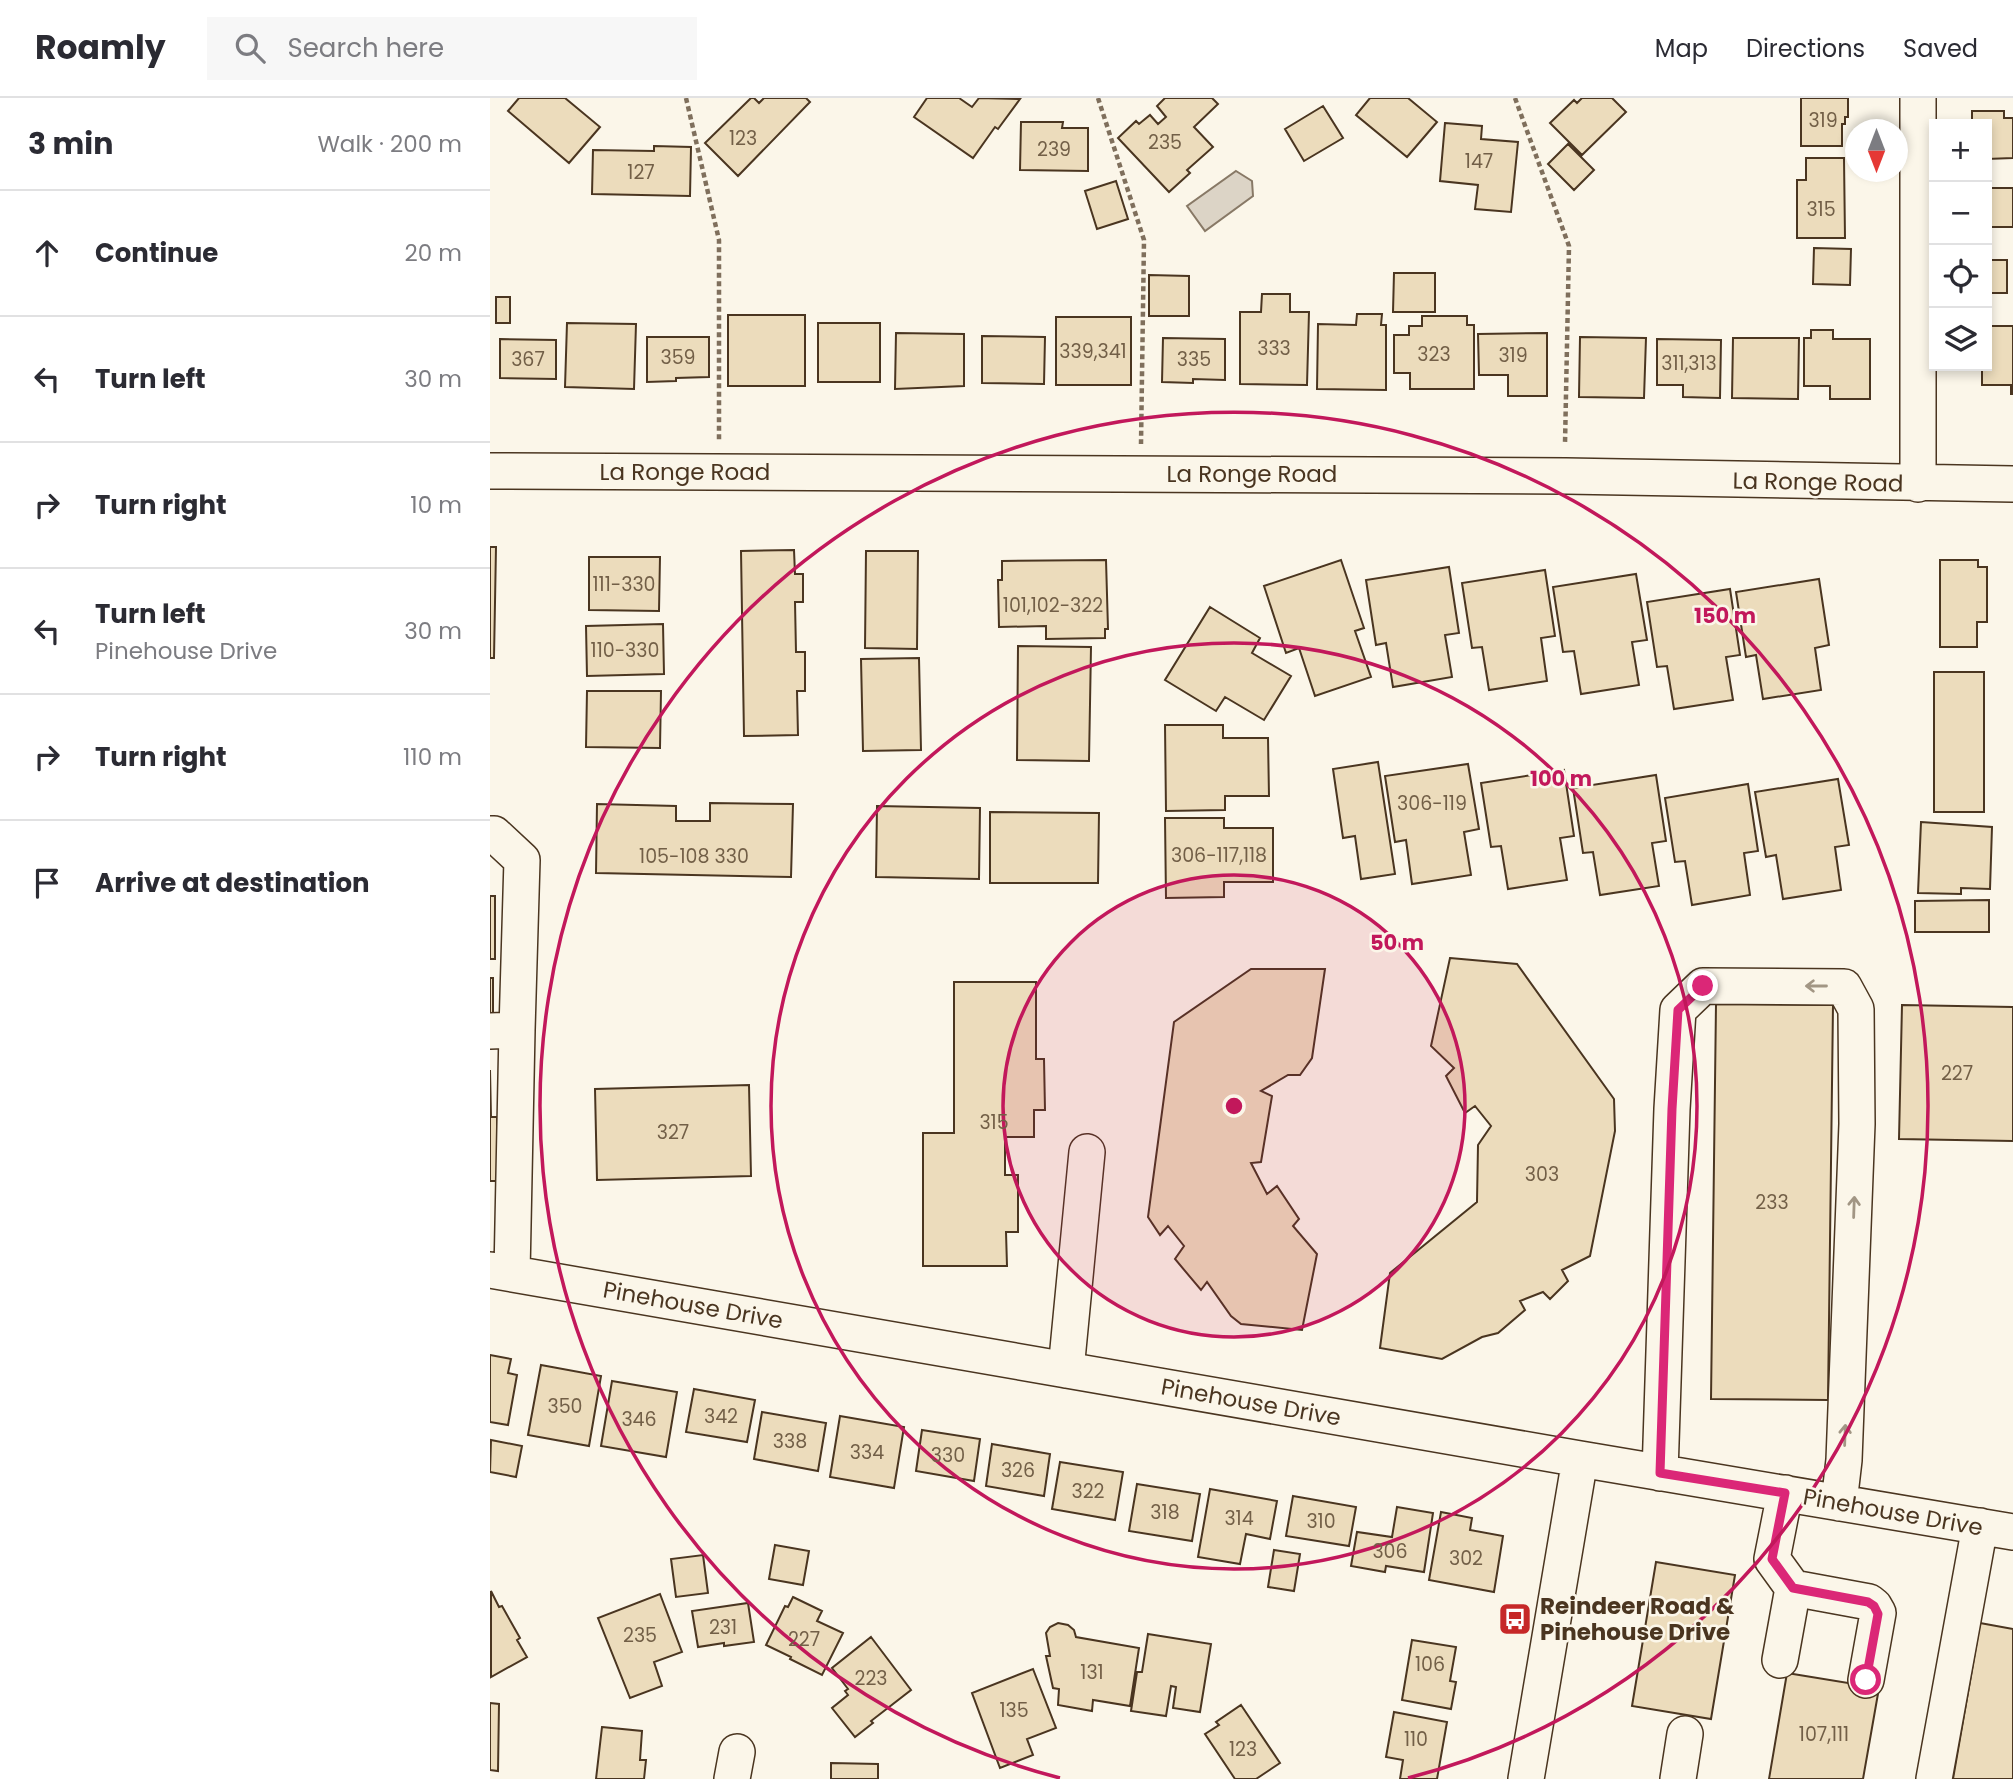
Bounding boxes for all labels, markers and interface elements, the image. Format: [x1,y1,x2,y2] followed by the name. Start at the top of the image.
[207,17,697,80] search box
[35,24,165,71] text: Roamly
[231,29,269,67] icon: search
[287,30,444,66] text: Search here
[1655,32,1708,65] text: Map
[1746,32,1865,65] text: Directions
[1903,32,1978,65] text: Saved
[1808,107,1838,134] house number: 319
[1845,119,1908,182] north arrow
[1929,119,1992,371] map controls
[1929,119,1992,182] button: +
[28,122,113,165] text: 3 min
[729,125,757,152] house number: 123
[317,128,462,160] text: Walk · 200 m
[1148,129,1182,156] house number: 235
[1037,136,1071,163] house number: 239
[1465,148,1493,175] house number: 147
[627,159,655,186] house number: 127
[1929,182,1992,245] button: −
[1806,196,1836,223] house number: 315
[28,234,66,272] icon: ahead
[95,235,218,271] text: Continue
[404,237,462,269] text: 20 m
[1929,245,1992,308] button: locate
[1929,308,1992,371] button: layers
[1257,335,1291,362] house number: 333
[1059,338,1127,365] house number: 339,341
[1417,341,1451,368] house number: 323
[1498,342,1528,369] house number: 319
[660,344,696,371] house number: 359
[511,346,545,373] house number: 367
[1177,346,1211,373] house number: 335
[1661,350,1717,377] house number: 311,313
[28,360,66,398] icon: left
[95,361,206,397] text: Turn left
[404,363,462,395] text: 30 m
[600,456,770,488] street label: La Ronge Road
[1167,458,1337,490] street label: La Ronge Road
[1732,465,1904,499] street label: La Ronge Road
[28,486,66,524] icon: right
[95,487,227,523] text: Turn right
[410,489,462,521] text: 10 m
[592,571,656,598] house number: 111-330
[1003,592,1103,619] house number: 101,102-322
[95,596,206,632] text: Turn left
[1694,601,1756,630] text: 150 m
[28,612,66,650] icon: left
[404,615,462,647] text: 30 m
[95,635,277,667] text: Pinehouse Drive
[591,637,659,664] house number: 110-330
[28,738,66,776] icon: right
[95,739,227,775] text: Turn right
[403,741,462,773] text: 110 m
[1530,764,1592,793] text: 100 m
[1397,790,1467,817] house number: 306-119
[1171,842,1267,869] house number: 306-117,118
[639,843,749,870] house number: 105-108 330
[28,864,66,902] icon: arrive
[95,865,370,901] text: Arrive at destination
[1370,928,1424,957] text: 50 m
[1687,970,1718,1001] route end
[1804,979,1827,993] one-way arrow
[1941,1060,1973,1087] house number: 227
[1222,1094,1246,1118] centre of rings
[979,1109,1009,1136] house number: 315
[657,1119,689,1146] house number: 327
[1525,1161,1559,1188] house number: 303
[1755,1189,1789,1216] house number: 233
[1847,1196,1860,1219] one-way arrow
[601,1273,785,1337] street label: Pinehouse Drive
[1159,1370,1343,1434] street label: Pinehouse Drive
[547,1393,583,1420] house number: 350
[704,1403,738,1430] house number: 342
[621,1406,657,1433] house number: 346
[1839,1424,1852,1447] one-way arrow
[773,1428,807,1455] house number: 338
[850,1439,884,1466] house number: 334
[931,1442,965,1469] house number: 330
[1001,1457,1035,1484] house number: 326
[1071,1478,1105,1505] house number: 322
[1801,1480,1985,1544] street label: Pinehouse Drive
[1150,1499,1180,1526] house number: 318
[1224,1505,1254,1532] house number: 314
[1306,1508,1336,1535] house number: 310
[1372,1538,1408,1565] house number: 306
[1449,1545,1483,1572] house number: 302
[1540,1590,1735,1648] place label: Reindeer Road & Pinehouse Drive
[1496,1600,1534,1638] bus stop icon: Reindeer Road & Pinehouse Drive
[709,1614,737,1641] house number: 231
[623,1622,657,1649] house number: 235
[788,1626,820,1653] house number: 227
[1415,1651,1445,1678] house number: 106
[1080,1659,1104,1686] house number: 131
[1850,1664,1881,1695] route start
[854,1665,888,1692] house number: 223
[999,1697,1029,1724] house number: 135
[1799,1721,1849,1748] house number: 107,111
[1404,1726,1428,1753] house number: 110
[1229,1736,1257,1763] house number: 123

